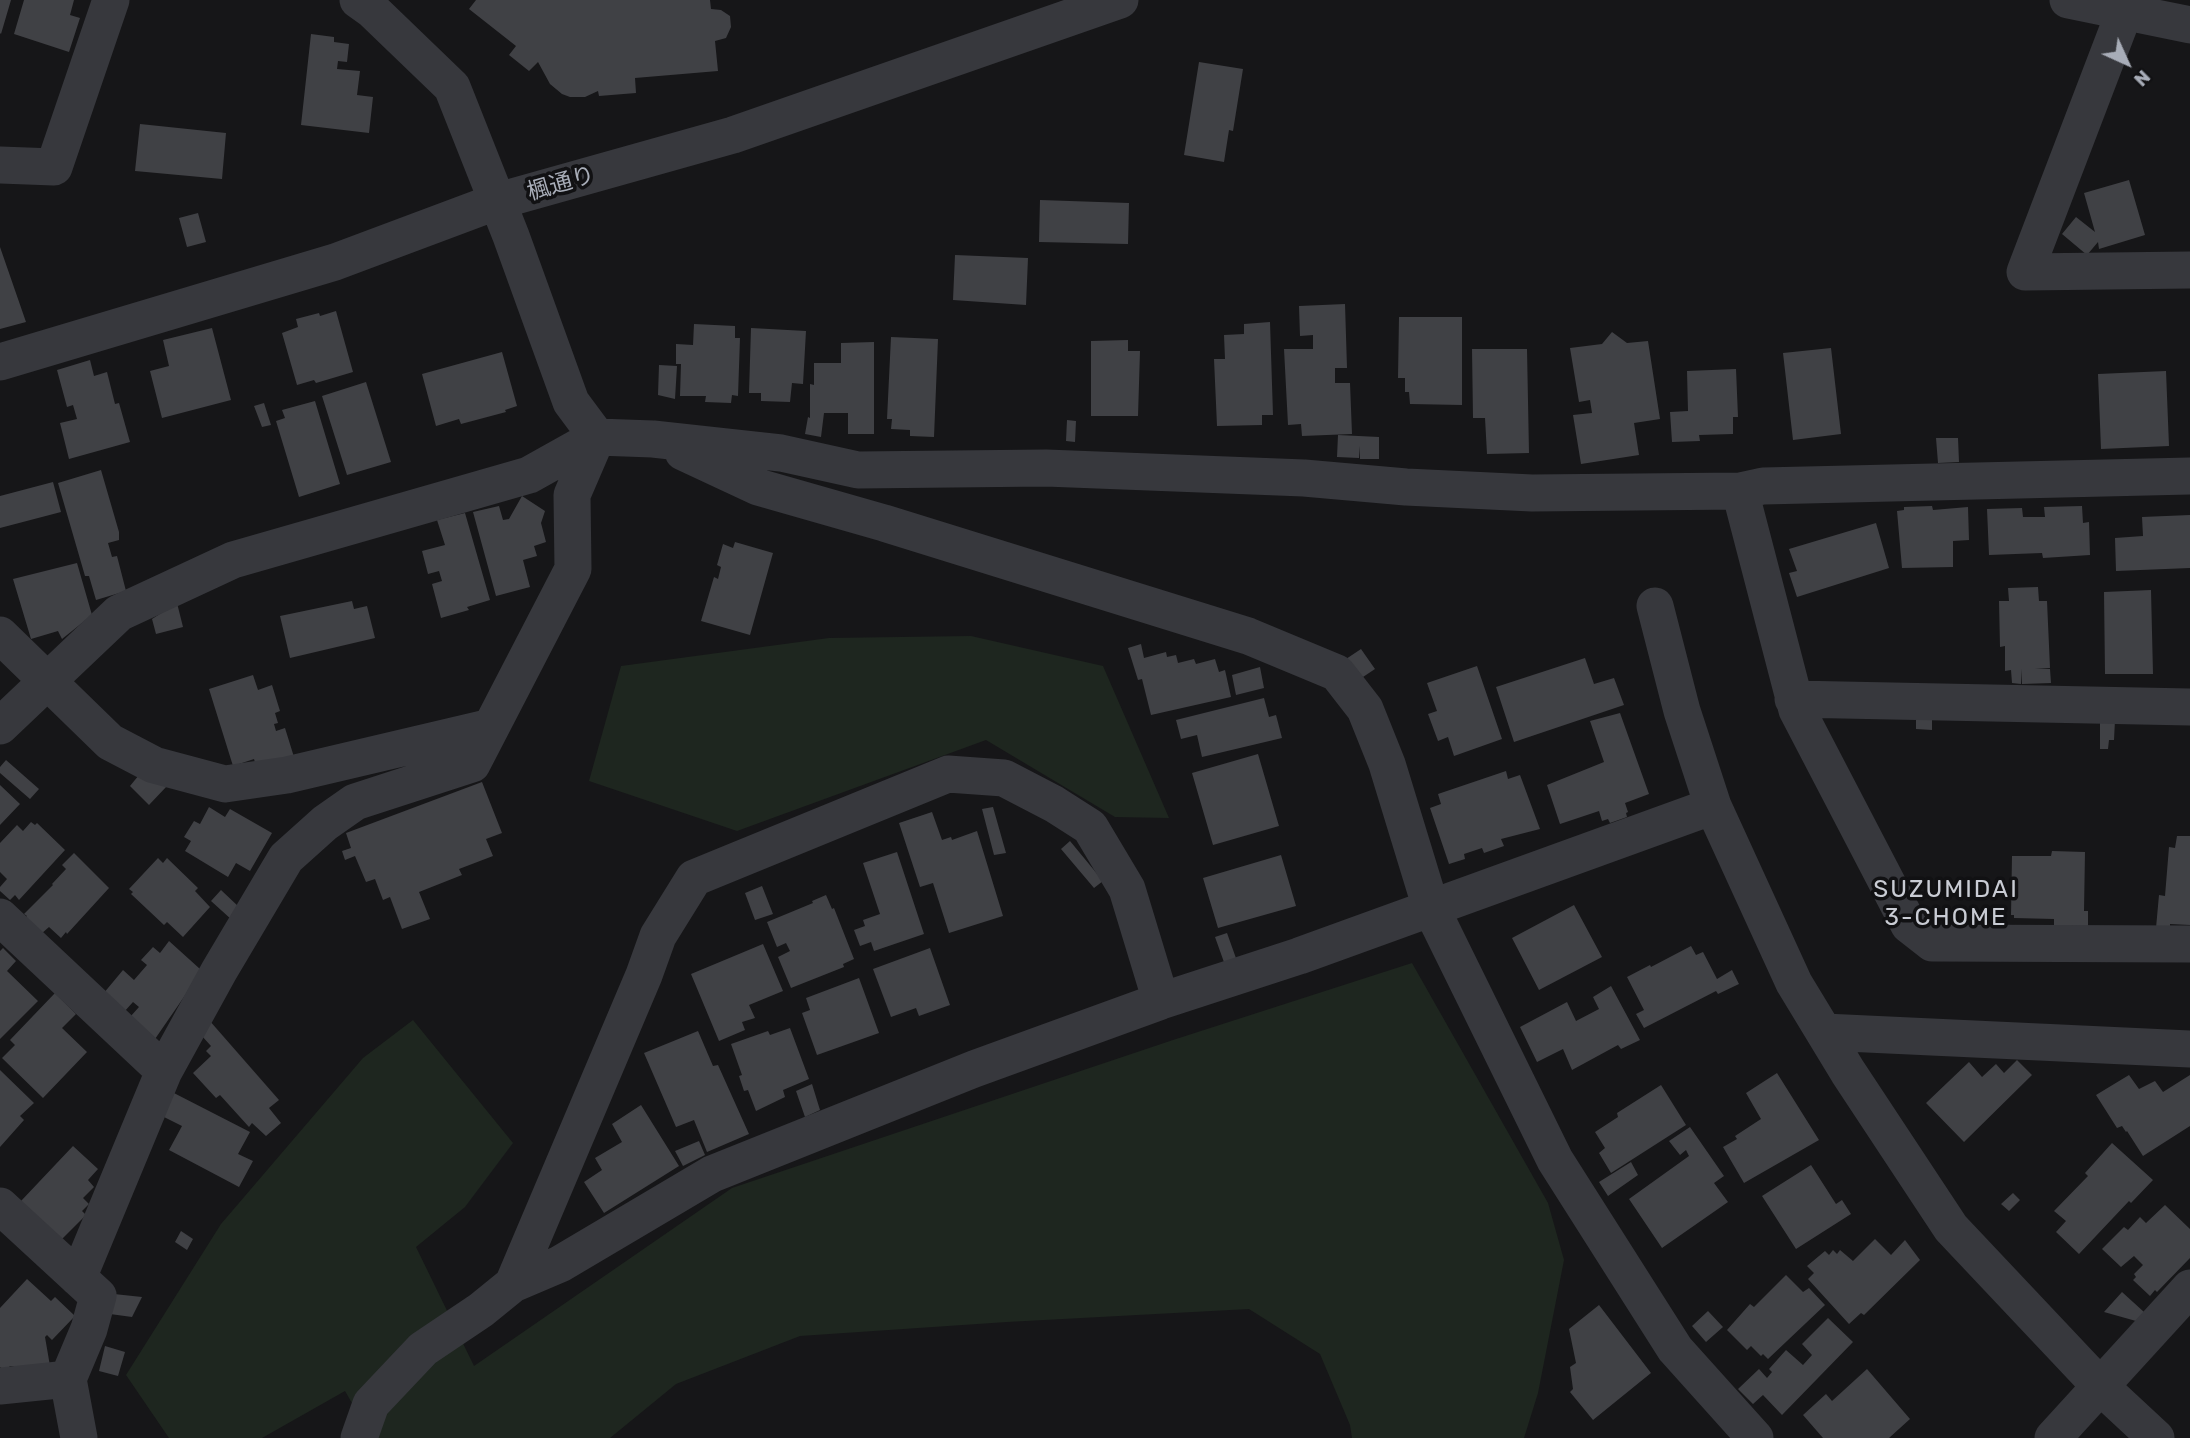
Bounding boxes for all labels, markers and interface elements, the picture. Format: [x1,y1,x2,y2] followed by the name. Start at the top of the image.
[2092,28,2162,98] north arrow
[2129,65,2155,91] text: N
[524,161,598,207] street label: 楓通り
[1874,876,2018,932] district label: SUZUMIDAI 3-CHOME

